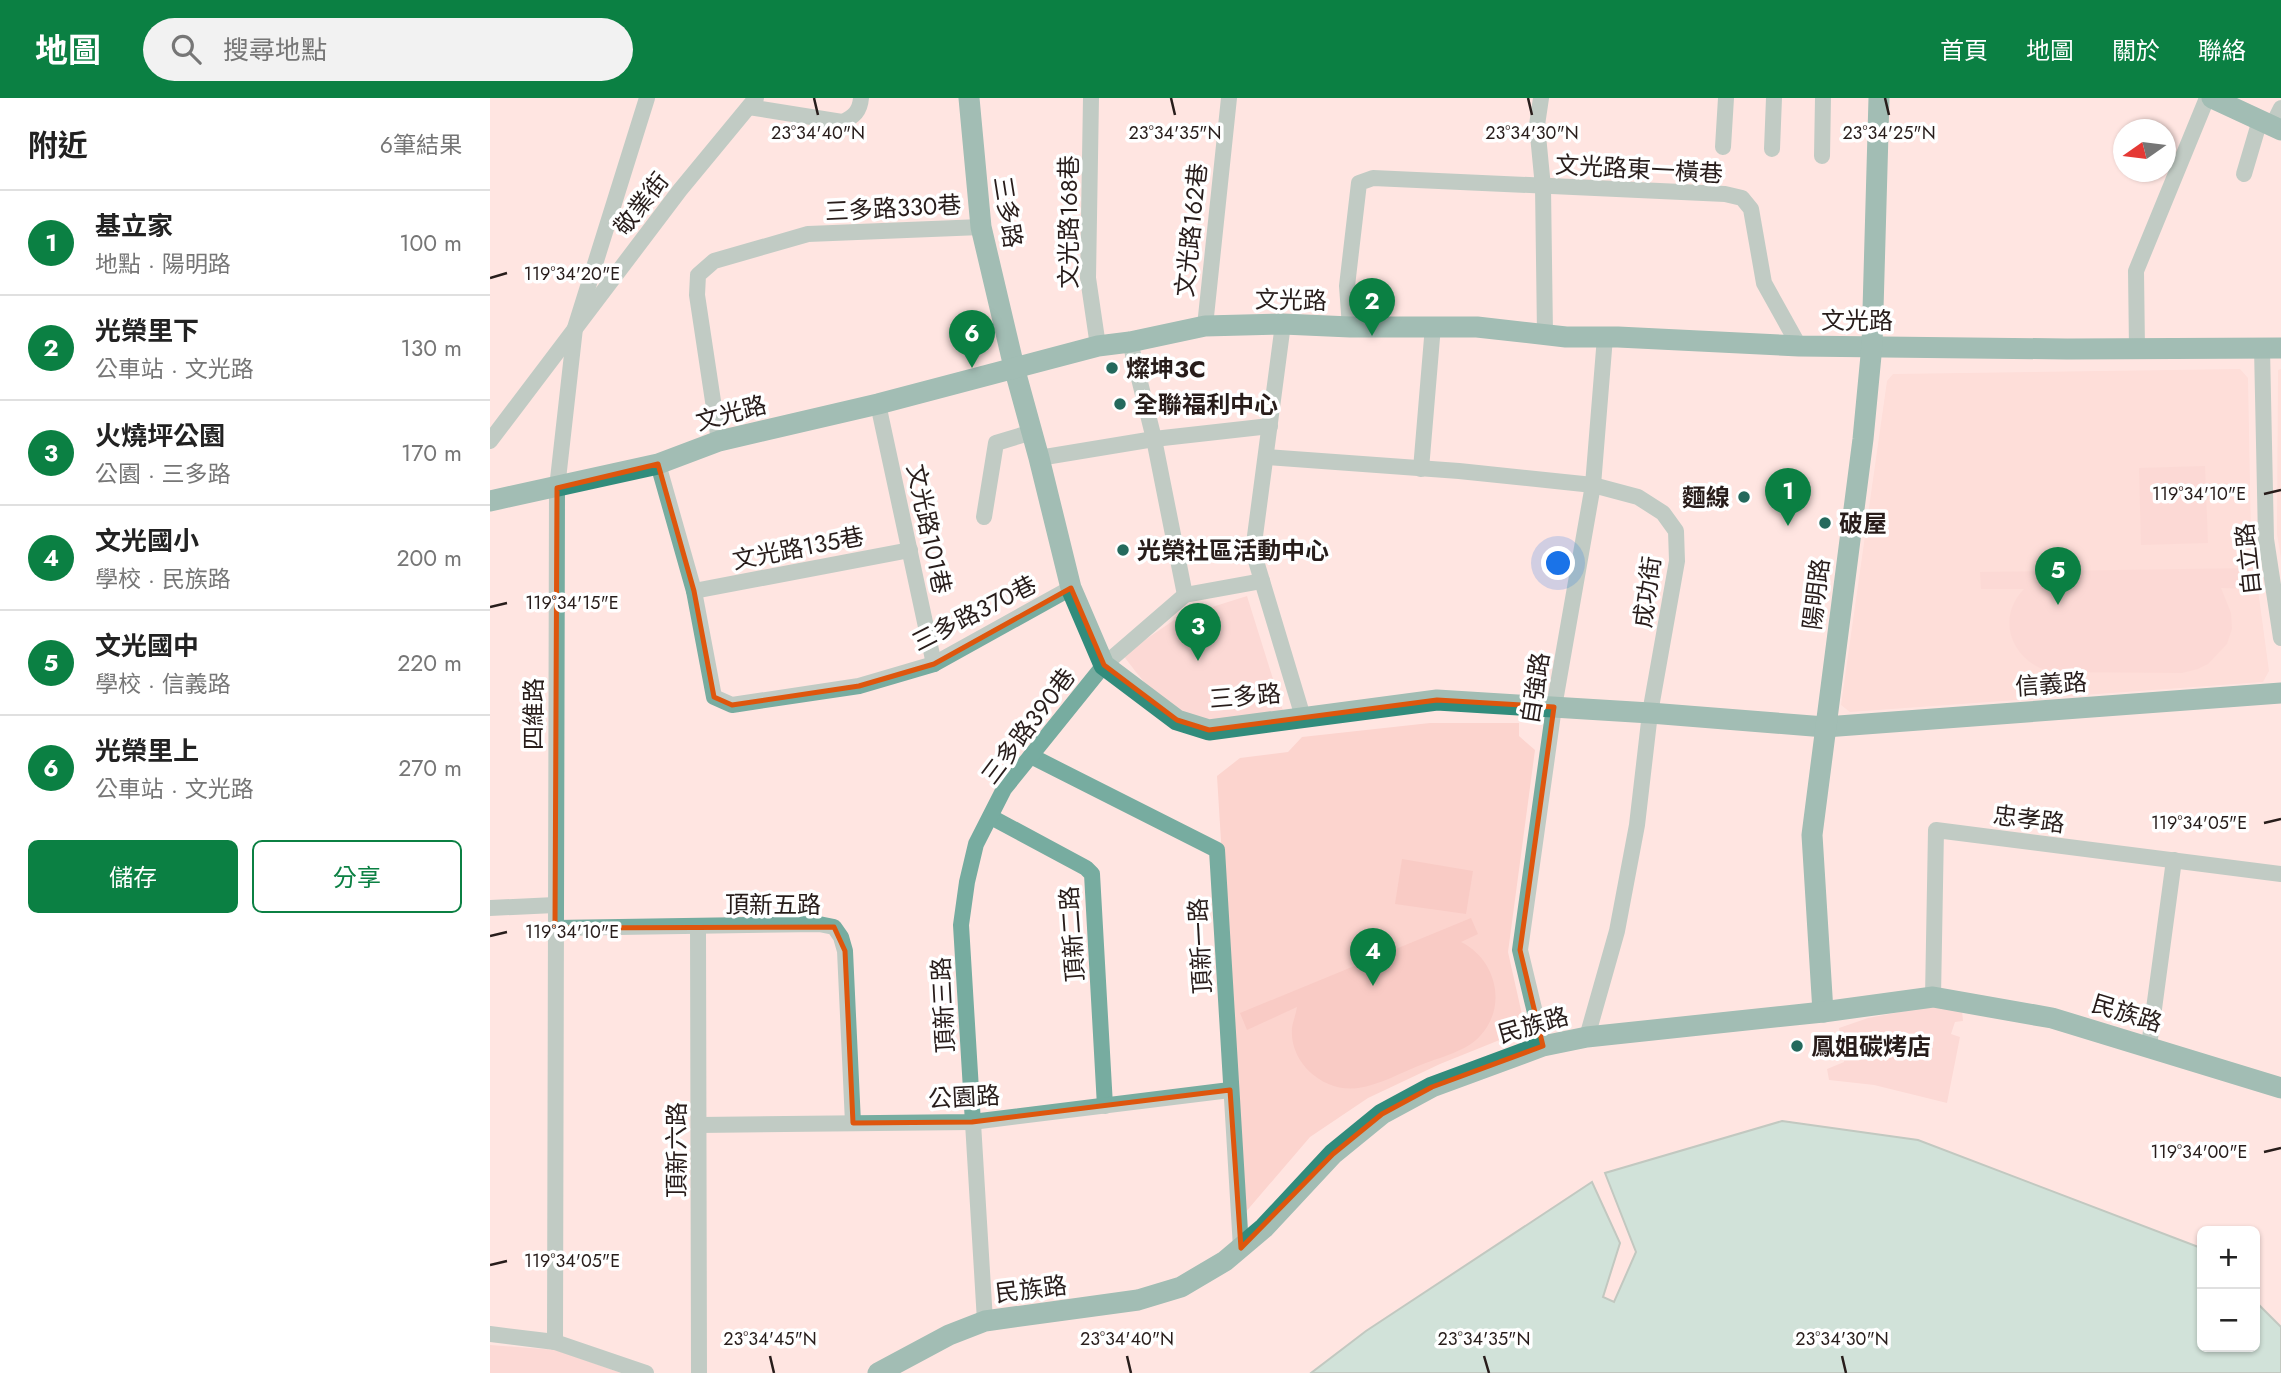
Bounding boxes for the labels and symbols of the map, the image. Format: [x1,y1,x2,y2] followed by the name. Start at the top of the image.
[2113,119,2176,182] north arrow
[771,120,865,146] text: 23°34'40"N
[1129,120,1221,146] text: 23°34'35"N
[1485,120,1579,146] text: 23°34'30"N
[1842,120,1936,146] text: 23°34'25"N
[1554,147,1724,191] street label: 文光路東一橫巷
[1051,155,1086,289] street label: 文光路168巷
[1167,161,1215,299] street label: 文光路162巷
[605,165,677,243] street label: 敬業街
[985,174,1031,250] street label: 三多路
[824,187,962,229] street label: 三多路330巷
[524,261,620,287] text: 119°34'20"E
[1349,278,1395,336] pin: 2
[1255,282,1327,318] street label: 文光路
[1821,303,1893,338] street label: 文光路
[949,310,995,368] pin: 6
[1126,351,1206,386] place label: 燦坤3C
[1104,360,1120,376] marker: 燦坤3C
[692,387,770,439] street label: 文光路
[1134,387,1278,422] place label: 全聯福利中心
[1112,396,1128,412] marker: 全聯福利中心
[898,461,960,597] street label: 文光路101巷
[1765,468,1811,526] pin: 1
[1682,480,1730,515] place label: 麵線
[2152,481,2246,507] text: 119°34'10"E
[1736,489,1752,505] marker: 麵線
[1839,506,1887,541] place label: 破屋
[1817,515,1833,531] marker: 破屋
[729,518,867,578] street label: 文光路135巷
[2227,521,2269,597] street label: 自立路
[1137,533,1329,568] place label: 光榮社區活動中心
[1115,542,1131,558] marker: 光榮社區活動中心
[1541,546,1575,580] your location
[2035,547,2081,605] pin: 5
[1625,554,1669,630] street label: 成功街
[1794,556,1838,632] street label: 陽明路
[906,567,1042,659] street label: 三多路370巷
[525,590,619,616] text: 119°34'15"E
[1175,603,1221,661] pin: 3
[1512,650,1558,726] street label: 自強路
[973,661,1083,791] street label: 三多路390巷
[2014,664,2088,704] street label: 信義路
[1208,675,1282,717] street label: 三多路
[516,678,551,750] street label: 四維路
[1991,797,2067,841] street label: 忠孝路
[2151,810,2247,836] text: 119°34'05"E
[1051,885,1093,983] street label: 頂新二路
[725,887,821,922] street label: 頂新五路
[1180,897,1220,995] street label: 頂新一路
[525,919,619,945] text: 119°34'10"E
[1350,928,1396,986] pin: 4
[923,956,963,1054] street label: 頂新三路
[2087,986,2167,1040] street label: 民族路
[1494,998,1572,1052] street label: 民族路
[1811,1029,1931,1064] place label: 鳳姐碳烤店
[1789,1038,1805,1054] marker: 鳳姐碳烤店
[927,1078,1001,1116] street label: 公園路
[659,1102,694,1198] street label: 頂新六路
[2151,1139,2247,1165] text: 119°34'00"E
[524,1248,620,1274] text: 119°34'05"E
[993,1267,1069,1311] street label: 民族路
[723,1326,817,1352] text: 23°34'45"N
[1080,1326,1174,1352] text: 23°34'40"N
[1438,1326,1530,1352] text: 23°34'35"N
[1795,1326,1889,1352] text: 23°34'30"N

